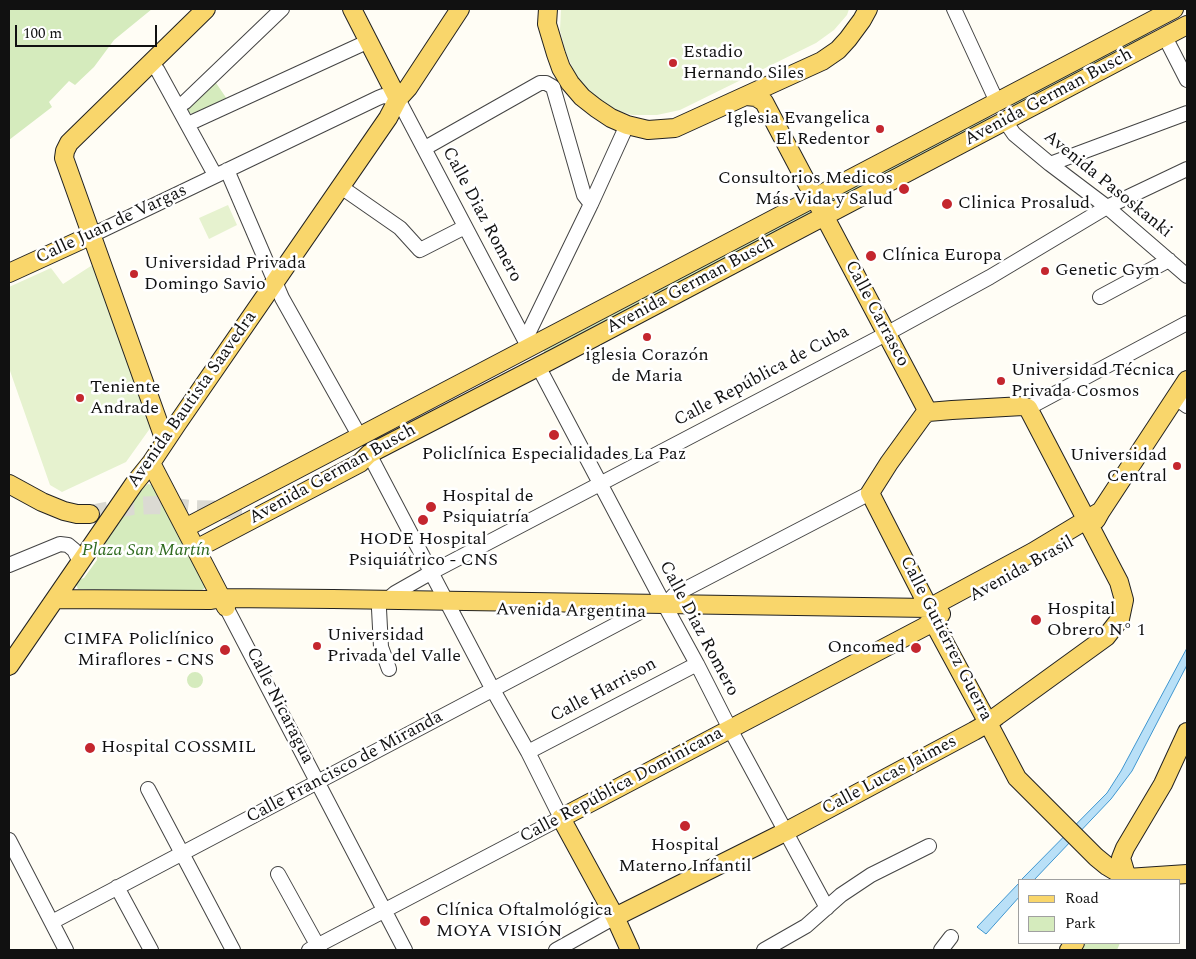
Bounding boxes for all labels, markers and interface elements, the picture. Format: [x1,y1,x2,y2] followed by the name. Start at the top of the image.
[18,15,160,47] scale bar
[23,22,62,45] text: 100 m
[683,42,804,84] place label: Estadio Hernando Siles
[961,45,1137,151] street label: Avenida German Busch
[667,57,679,69] marker: Estadio Hernando Siles
[726,108,870,150] place label: Iglesia Evangelica El Redentor
[874,123,886,135] marker: Iglesia Evangelica El Redentor
[1038,127,1176,243] street label: Avenida Pasoskanki
[436,144,526,286] street label: Calle Diaz Romero
[718,168,893,210] place label: Consultorios Medicos Más Vida y Salud
[33,181,191,269] street label: Calle Juan de Vargas
[897,182,911,196] marker: Consultorios Medicos Más Vida y Salud
[958,193,1090,215] place label: Clinica Prosalud
[940,197,954,211] marker: Clinica Prosalud
[603,233,779,339] street label: Avenida German Busch
[882,245,1002,267] place label: Clínica Europa
[864,249,878,263] marker: Clínica Europa
[144,253,306,296] place label: Universidad Privada Domingo Savio
[839,257,913,371] street label: Calle Carrasco
[1055,260,1160,282] place label: Genetic Gym
[1039,265,1051,277] marker: Genetic Gym
[128,268,140,280] marker: Universidad Privada Domingo Savio
[124,308,262,492] street label: Avenida Bautista Saavedra
[671,322,853,432] street label: Calle República de Cuba
[641,331,653,343] marker: iglesia Corazón de Maria
[585,345,709,388] place label: iglesia Corazón de Maria
[1011,360,1175,402] place label: Universidad Técnica Privada Cosmos
[995,375,1007,387] marker: Universidad Técnica Privada Cosmos
[90,377,160,419] place label: Teniente Andrade
[74,392,86,404] marker: Teniente Andrade
[246,420,420,530] street label: Avenida German Busch
[547,428,561,442] marker: Policlínica Especialidades La Paz
[422,444,686,466] place label: Policlínica Especialidades La Paz
[1070,445,1167,488] place label: Universidad Central
[1171,460,1183,472] marker: Universidad Central
[442,486,534,528] place label: Hospital de Psiquiatría
[424,500,438,514] marker: Hospital de Psiquiatría
[416,513,430,527] marker: HODE Hospital Psiquiátrico - CNS
[348,529,498,572] place label: HODE Hospital Psiquiátrico - CNS
[966,532,1078,608] street label: Avenida Brasil
[82,540,210,562] park label: Plaza San Martín
[894,553,996,725] street label: Calle Gutiérrez Guerra
[653,558,743,700] street label: Calle Diaz Romero
[1047,599,1146,642] place label: Hospital Obrero N° 1
[496,600,646,624] street label: Avenida Argentina
[1029,613,1043,627] marker: Hospital Obrero N° 1
[327,625,461,668] place label: Universidad Privada del Valle
[64,629,214,672] place label: CIMFA Policlínico Miraflores - CNS
[827,637,905,659] place label: Oncomed
[311,640,323,652] marker: Universidad Privada del Valle
[909,641,923,655] marker: Oncomed
[218,643,232,657] marker: CIMFA Policlínico Miraflores - CNS
[240,644,318,768] street label: Calle Nicaragua
[547,654,661,728] street label: Calle Harrison
[243,707,447,829] street label: Calle Francisco de Miranda
[517,723,727,849] street label: Calle República Dominicana
[819,731,961,821] street label: Calle Lucas Jaimes
[101,737,256,759] place label: Hospital COSSMIL
[83,741,97,755] marker: Hospital COSSMIL
[678,819,692,833] marker: Hospital Materno Infantil
[618,835,752,878] place label: Hospital Materno Infantil
[1018,879,1181,944] legend
[1065,887,1099,910] text: Road
[436,900,612,942] place label: Clínica Oftalmológica MOYA VISIÓN
[1065,912,1096,935] text: Park
[418,914,432,928] marker: Clínica Oftalmológica MOYA VISIÓN

